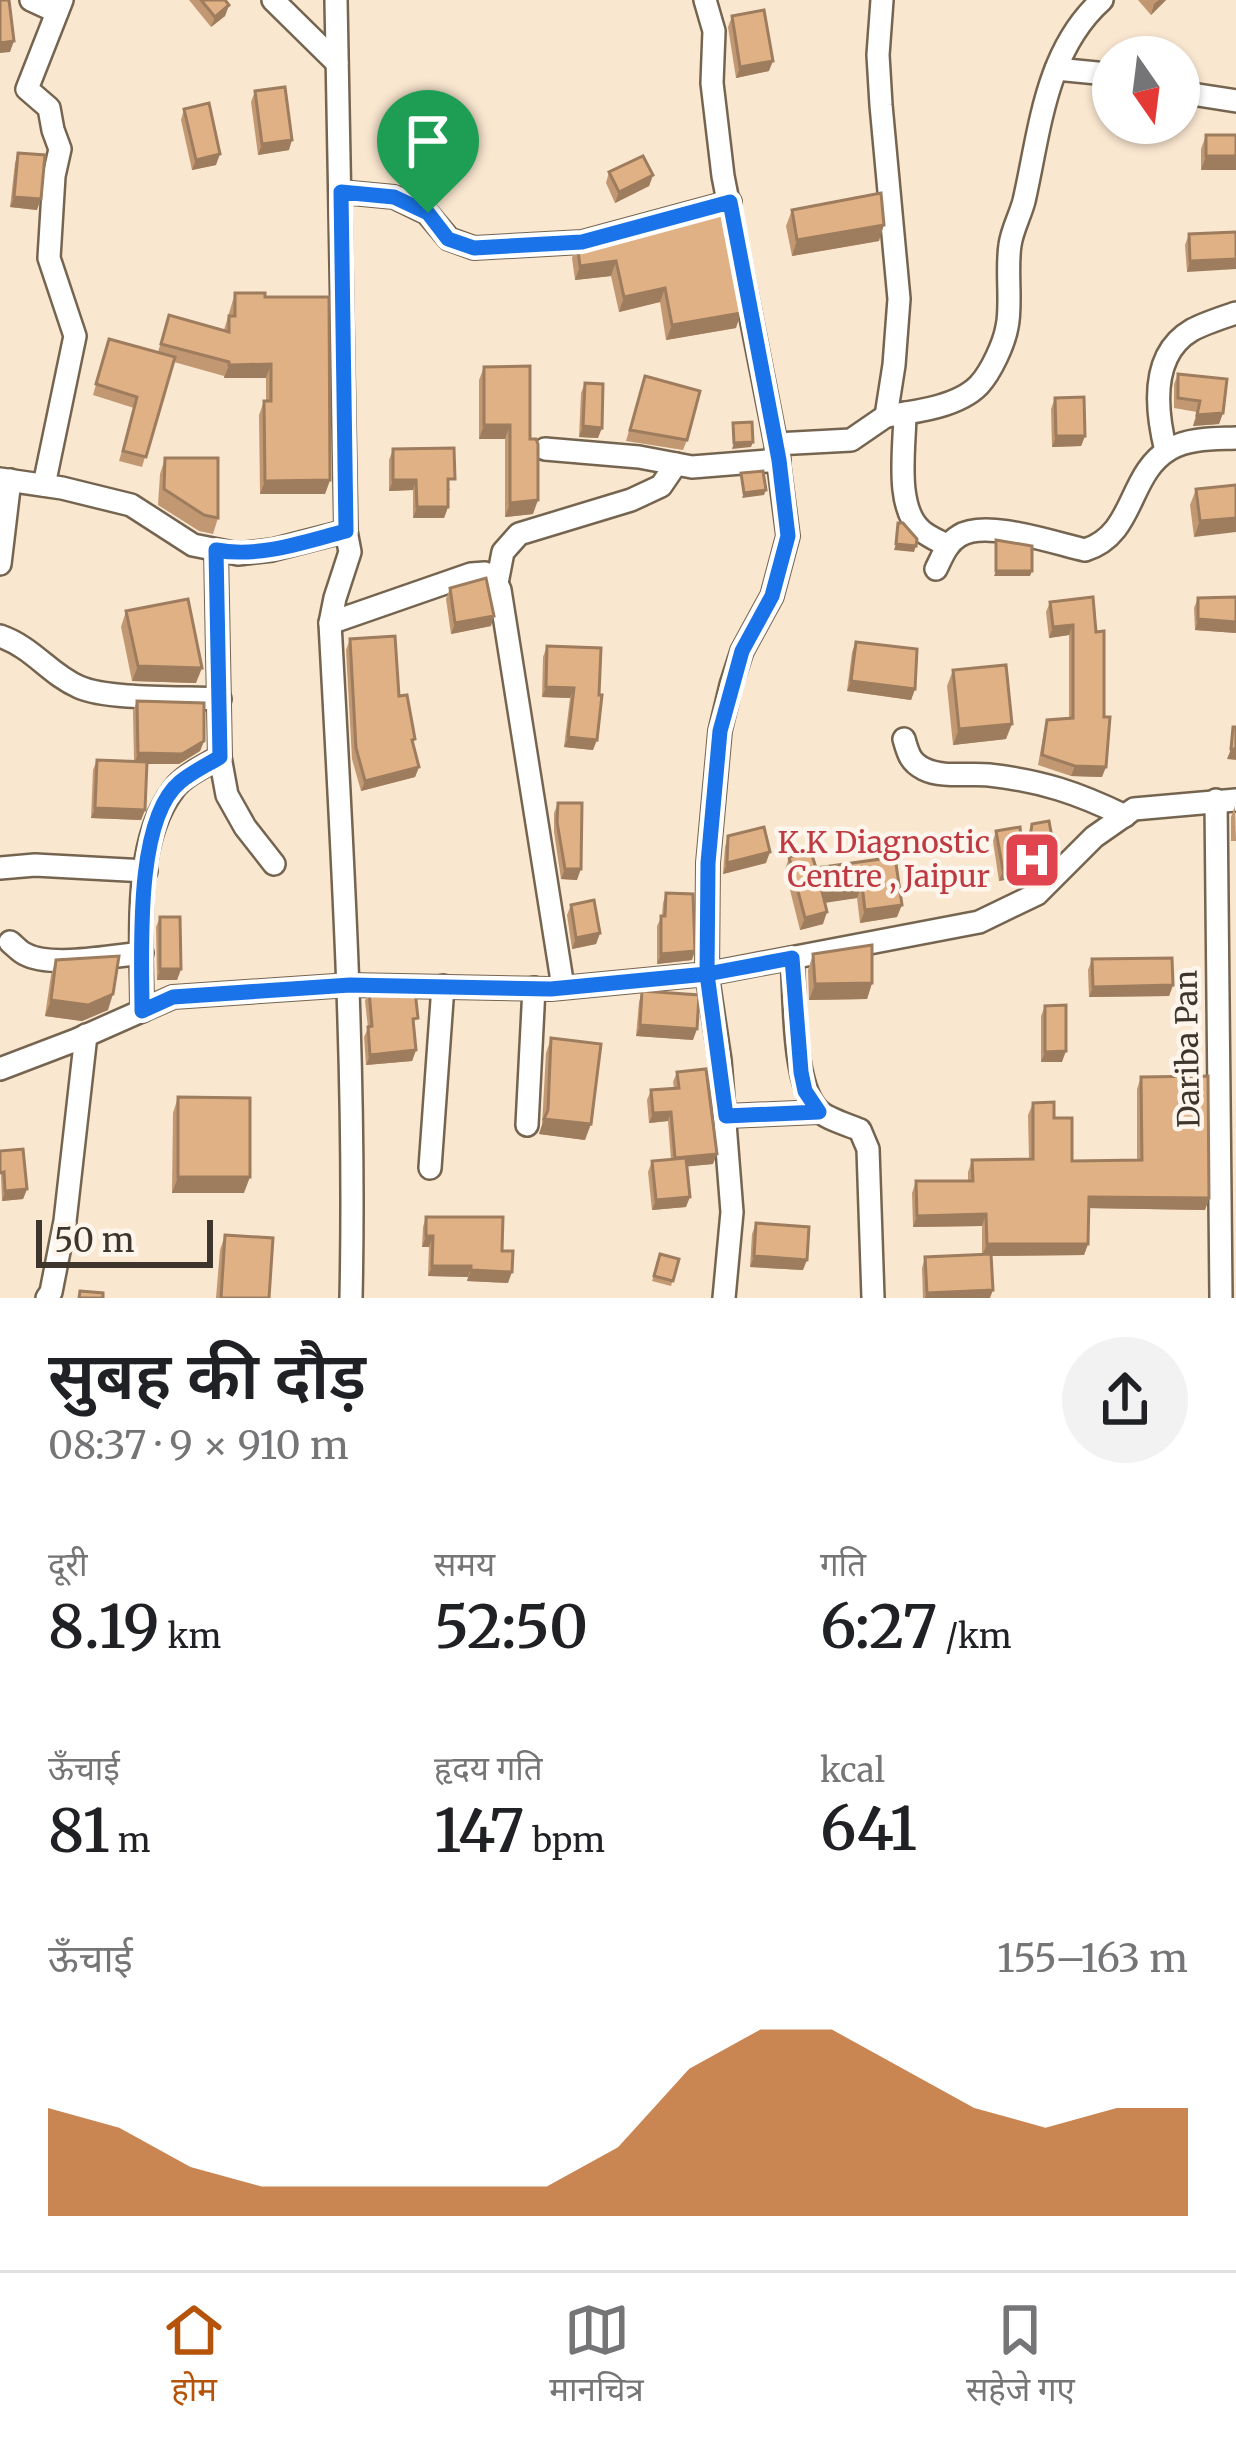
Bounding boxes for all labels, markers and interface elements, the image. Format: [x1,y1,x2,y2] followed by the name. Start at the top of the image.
[1092,36,1200,144] north arrow
[1092,36,1200,144] map controls
[377,90,479,213] pin
[395,108,461,174] icon: arrive
[777,823,990,895] place label: K.K Diagnostic Centre , Jaipur
[1001,829,1063,891] hospital icon: K.K Diagnostic Centre , Jaipur
[1167,970,1207,1128] street label: Dariba Pan
[36,1214,213,1267] scale bar
[54,1220,135,1261] text: 50 m
[48,1334,366,1417] text: सुबह की दौड़
[1062,1337,1188,1463] button: share
[48,1421,349,1470] text: 08:37 · 9 × 910 m
[48,1544,88,1585] text: दूरी
[434,1544,495,1585] text: समय
[820,1544,866,1585] text: गति
[48,1589,160,1664] text: 8.19
[434,1589,588,1664] text: 52:50
[820,1589,937,1664] text: 6:27
[160,1616,221,1657] text: km
[937,1616,1012,1657] text: /km
[48,1748,120,1789] text: ऊँचाई
[434,1748,543,1789] text: हृदय गति
[820,1750,885,1791] text: kcal
[820,1791,917,1866] text: 641
[48,1793,110,1868] text: 81
[434,1793,524,1868] text: 147
[110,1820,151,1861] text: m
[524,1820,605,1861] text: bpm
[48,1934,133,1983] text: ऊँचाई
[997,1934,1188,1983] text: 155–163 m
[161,2297,227,2414] tab: होम
[549,2297,644,2414] tab: मानचित्र
[966,2297,1075,2414] tab: सहेजे गए

